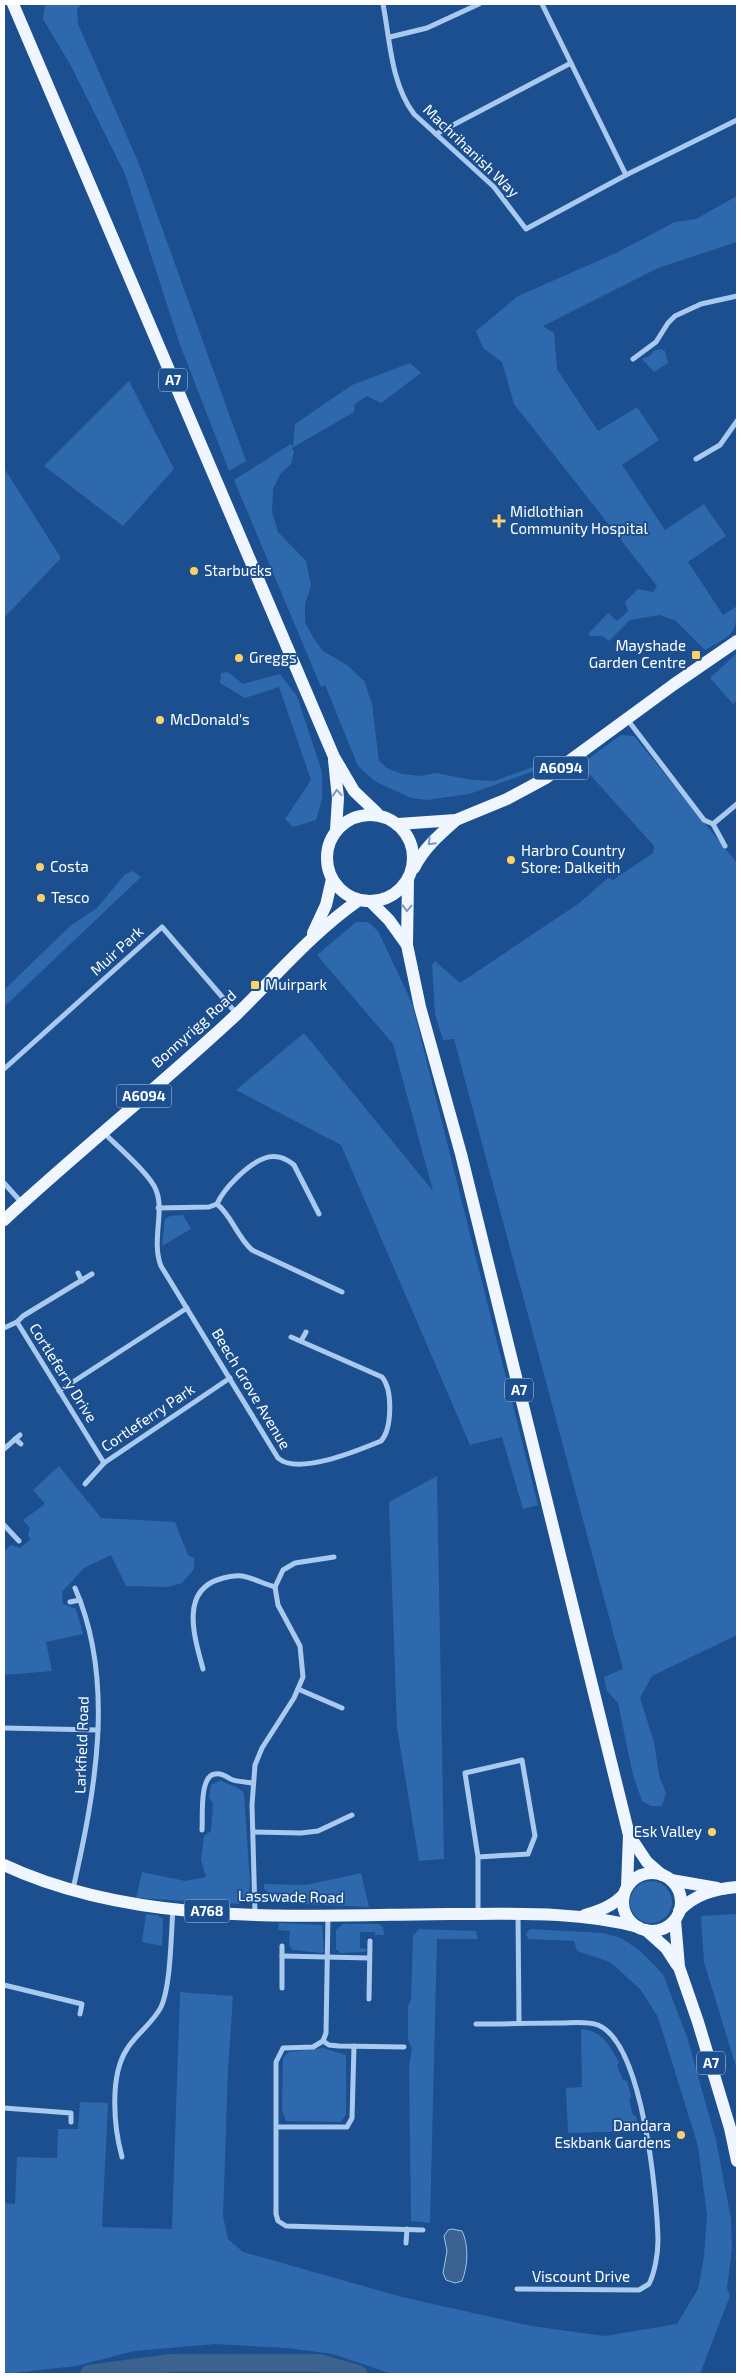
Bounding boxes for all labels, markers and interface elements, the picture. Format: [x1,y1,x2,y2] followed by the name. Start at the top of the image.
[420,100,523,201] street label: Machrihanish Way
[159,368,187,392] road number: A7
[510,502,649,537] place label: Midlothian Community Hospital
[492,514,506,528] marker: Midlothian Community Hospital
[204,561,272,579] place label: Starbucks
[188,565,200,577] marker: Starbucks
[589,636,686,671] place label: Mayshade Garden Centre
[249,648,297,666] place label: Greggs
[690,649,702,661] marker: Mayshade Garden Centre
[233,652,245,664] marker: Greggs
[170,710,250,728] place label: McDonald's
[154,714,166,726] marker: McDonald's
[534,756,588,780] road number: A6094
[331,789,342,797] one-way arrow
[428,837,437,846] one-way arrow
[521,841,626,876] place label: Harbro Country Store: Dalkeith
[505,854,517,866] marker: Harbro Country Store: Dalkeith
[50,857,89,875] place label: Costa
[34,861,46,873] marker: Costa
[51,888,89,906] place label: Tesco
[35,892,47,904] marker: Tesco
[401,905,412,913] one-way arrow
[86,922,147,979] street label: Muir Park
[265,975,327,993] place label: Muirpark
[249,979,261,991] marker: Muirpark
[147,986,239,1071] street label: Bonnyrigg Road
[116,1084,172,1108] road number: A6094
[26,1320,102,1425] street label: Cortleferry Drive
[209,1325,295,1452] street label: Beech Grove Avenue
[505,1378,533,1402] road number: A7
[97,1379,198,1455] street label: Cortleferry Park
[70,1696,92,1794] street label: Larkfield Road
[634,1822,702,1840] place label: Esk Valley
[706,1826,718,1838] marker: Esk Valley
[238,1886,344,1906] street label: Lasswade Road
[184,1900,230,1922] road number: A768
[697,2052,725,2074] road number: A7
[555,2116,671,2151] place label: Dandara Eskbank Gardens
[675,2129,687,2141] marker: Dandara Eskbank Gardens
[532,2267,630,2285] street label: Viscount Drive

